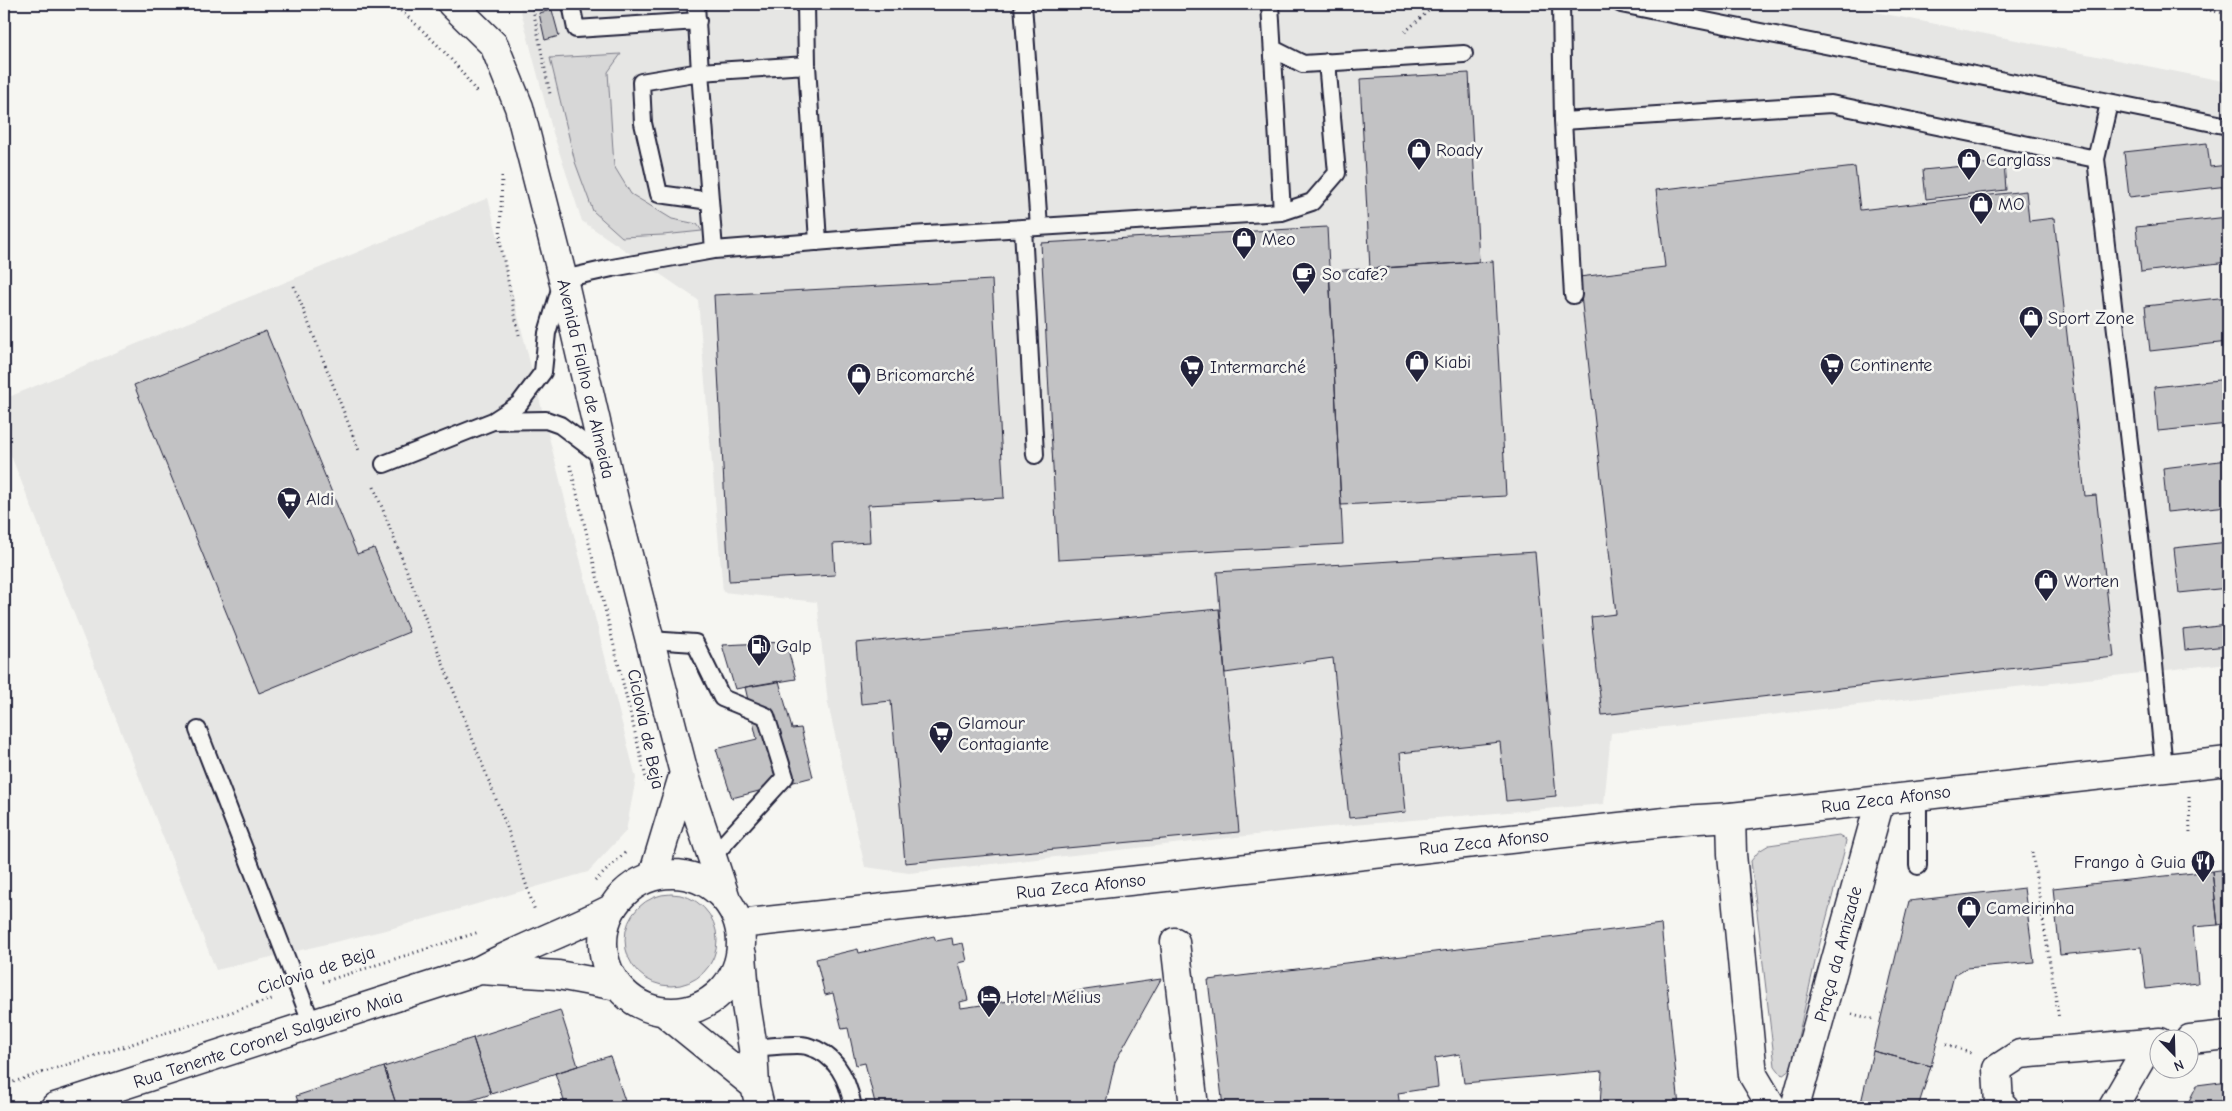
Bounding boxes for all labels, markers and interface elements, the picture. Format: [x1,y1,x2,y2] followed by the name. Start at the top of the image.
[1406,137,1432,171] shop icon: Roady
[1436,140,1484,161] place label: Roady
[1956,147,1982,181] shop icon: Carglass
[1986,150,2051,171] place label: Carglass
[1968,191,1994,225] shop icon: MO
[1998,194,2025,215] place label: MO
[1231,226,1257,260] shop icon: Meo
[1262,229,1296,250] place label: Meo
[1291,261,1317,295] cafe icon: So cafe?
[1322,264,1388,285] place label: So cafe?
[552,277,619,481] street label: Avenida Fialho de Almeida
[2018,305,2044,339] shop icon: Sport Zone
[2048,308,2134,329] place label: Sport Zone
[1404,349,1430,383] shop icon: Kiabi
[1434,352,1471,373] place label: Kiabi
[1819,352,1845,386] supermarket icon: Continente
[1179,354,1205,388] supermarket icon: Intermarché
[1850,355,1932,376] place label: Continente
[1210,357,1306,378] place label: Intermarché
[846,362,872,396] shop icon: Bricomarché
[876,365,975,386] place label: Bricomarché
[276,486,302,520] supermarket icon: Aldi
[306,489,334,510] place label: Aldi
[2033,568,2059,602] shop icon: Worten
[2064,571,2119,592] place label: Worten
[746,633,772,667] fuel station icon: Galp
[776,636,812,657] place label: Galp
[623,667,668,791] street label: Ciclovia de Beja
[958,713,1049,755] place label: Glamour Contagiante
[928,720,954,754] supermarket icon: Glamour Contagiante
[1820,781,1952,818] street label: Rua Zeca Afonso
[1418,825,1550,860] street label: Rua Zeca Afonso
[2190,849,2216,883] restaurant icon: Frango à Guia
[2074,852,2186,873] place label: Frango à Guia
[1015,869,1147,904] street label: Rua Zeca Afonso
[1810,884,1867,1024] street label: Praça da Amizade
[1956,895,1982,929] shop icon: Cameirinha
[1986,898,2074,919] place label: Cameirinha
[255,942,378,999] street label: Ciclovia de Beja
[976,984,1002,1018] hotel icon: Hotel Melius
[131,986,405,1093] street label: Rua Tenente Coronel Salgueiro Maia
[1006,987,1101,1008] place label: Hotel Melius
[2150,1028,2200,1078] north arrow
[2171,1056,2186,1075] text: N

